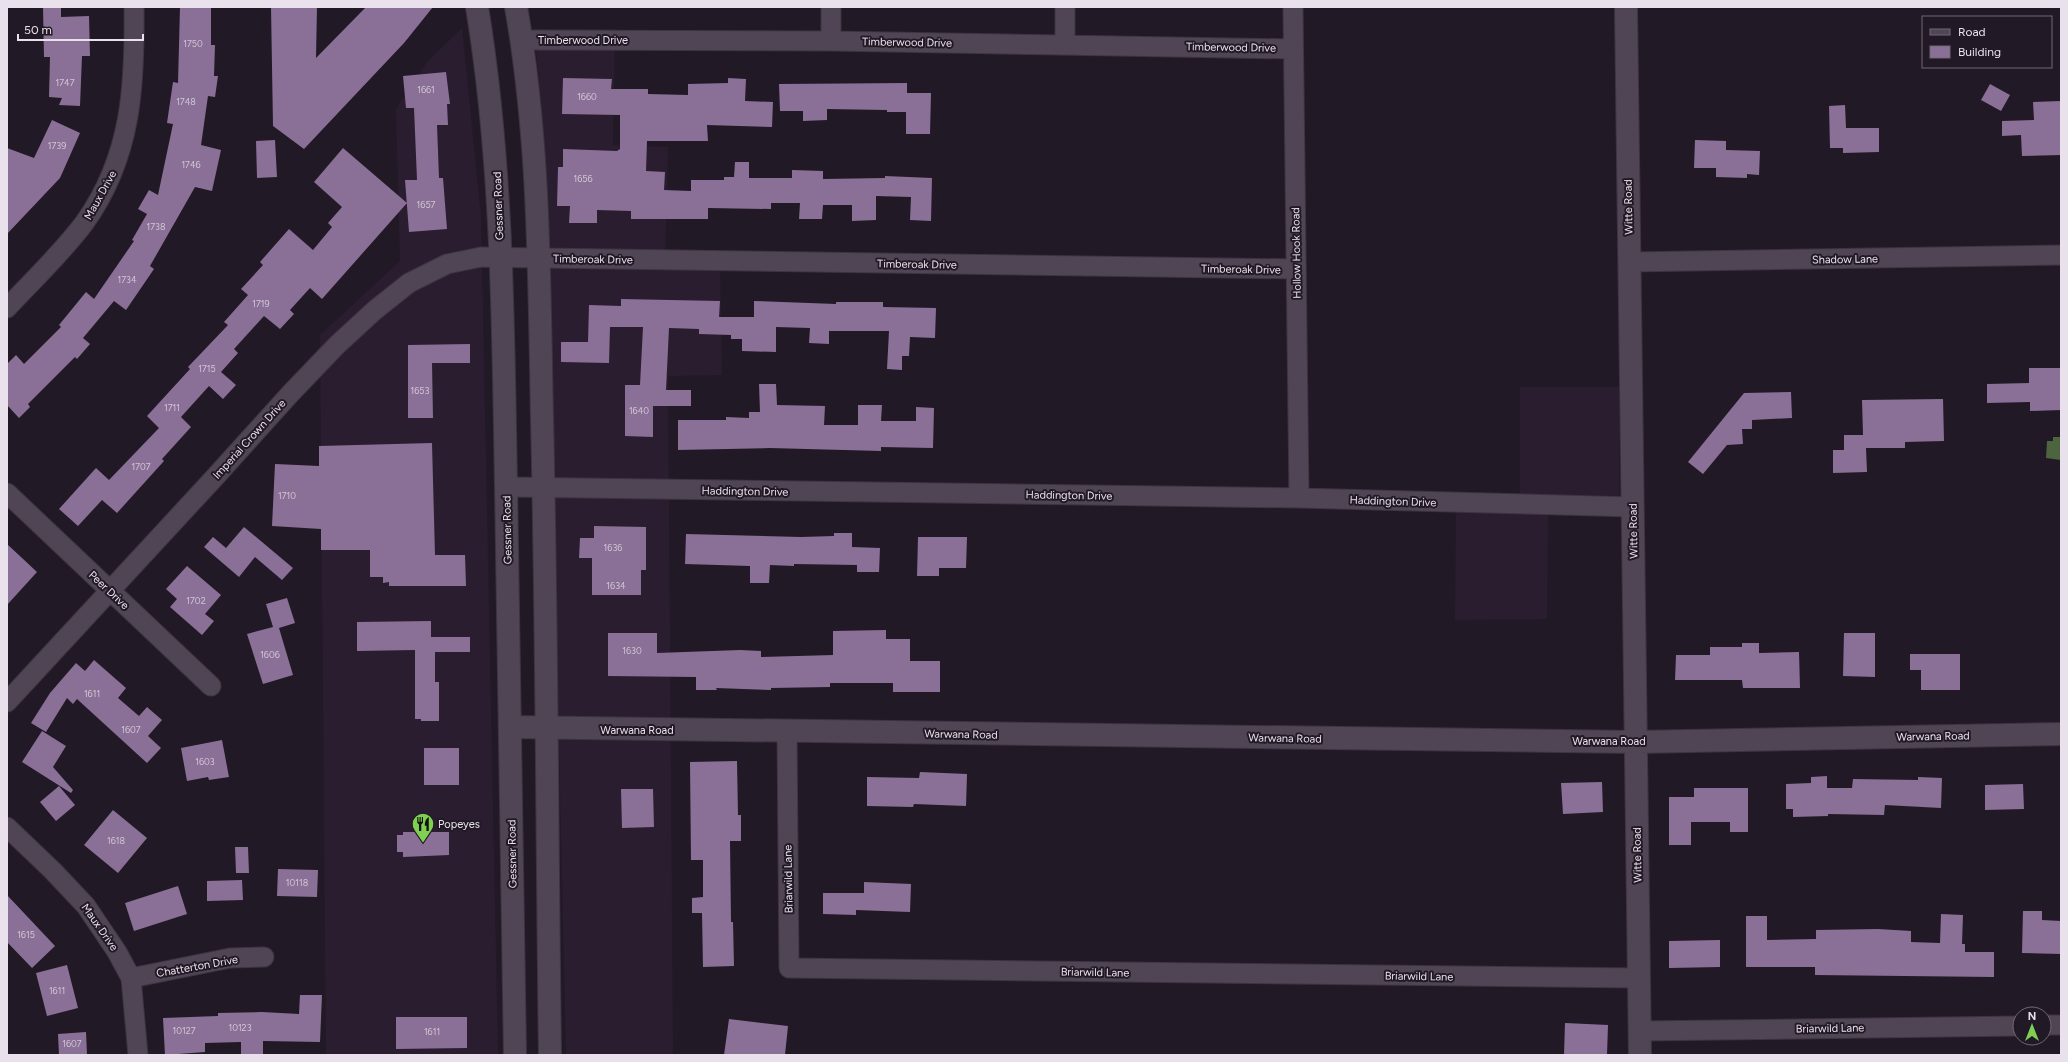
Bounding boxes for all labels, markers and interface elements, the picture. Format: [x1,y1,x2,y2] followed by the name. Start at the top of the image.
[18,16,143,42] scale bar
[1922,16,2052,68] legend
[24,23,52,37] text: 50 m
[1958,25,1986,39] text: Road
[538,34,628,47] street label: Timberwood Drive
[862,35,952,50] street label: Timberwood Drive
[183,38,203,49] house number: 1750
[1186,40,1276,55] street label: Timberwood Drive
[1958,45,2001,59] text: Building
[56,77,75,88] house number: 1747
[417,84,435,95] house number: 1661
[577,91,597,102] house number: 1660
[176,96,196,107] house number: 1748
[48,140,66,151] house number: 1739
[181,159,201,170] house number: 1746
[82,168,119,222] street label: Maux Drive
[491,172,506,240] street label: Gessner Road
[573,173,593,184] house number: 1656
[1622,179,1635,235] street label: Witte Road
[417,199,436,210] house number: 1657
[1289,207,1304,299] street label: Hollow Hook Road
[147,221,166,232] house number: 1738
[553,252,633,267] street label: Timberoak Drive
[1812,252,1878,267] street label: Shadow Lane
[877,257,957,272] street label: Timberoak Drive
[1201,262,1281,277] street label: Timberoak Drive
[117,274,137,285] house number: 1734
[252,298,270,309] house number: 1719
[198,363,216,374] house number: 1715
[411,385,430,396] house number: 1653
[210,397,289,482] street label: Imperial Crown Drive
[164,402,180,413] house number: 1711
[629,405,649,416] house number: 1640
[131,461,151,472] house number: 1707
[702,484,788,499] street label: Haddington Drive
[1026,488,1112,503] street label: Haddington Drive
[278,490,296,501] house number: 1710
[1349,493,1437,510] street label: Haddington Drive
[500,496,515,564] street label: Gessner Road
[1627,503,1640,559] street label: Witte Road
[604,542,622,553] house number: 1636
[86,569,131,612] street label: Peer Drive
[606,580,626,591] house number: 1634
[186,595,206,606] house number: 1702
[622,645,642,656] house number: 1630
[260,649,280,660] house number: 1606
[84,688,100,699] house number: 1611
[121,724,141,735] house number: 1607
[600,724,674,737] street label: Warwana Road
[924,727,998,742] street label: Warwana Road
[1896,729,1970,744] street label: Warwana Road
[1248,731,1322,746] street label: Warwana Road
[1572,735,1646,748] street label: Warwana Road
[195,756,215,767] house number: 1603
[410,811,436,844] restaurant icon: Popeyes
[438,818,480,831] place label: Popeyes
[505,820,520,888] street label: Gessner Road
[1631,827,1644,883] street label: Witte Road
[107,835,125,846] house number: 1618
[781,845,796,913] street label: Briarwild Lane
[286,877,309,888] house number: 10118
[79,901,121,953] street label: Maux Drive
[17,929,35,940] house number: 1615
[155,953,239,980] street label: Chatterton Drive
[1061,965,1129,980] street label: Briarwild Lane
[1385,969,1453,984] street label: Briarwild Lane
[49,985,65,996] house number: 1611
[2012,1006,2052,1046] north arrow
[2028,1010,2036,1023] text: N
[1796,1021,1864,1036] street label: Briarwild Lane
[228,1022,252,1033] house number: 10123
[172,1025,196,1036] house number: 10127
[424,1026,440,1037] house number: 1611
[62,1038,82,1049] house number: 1607

